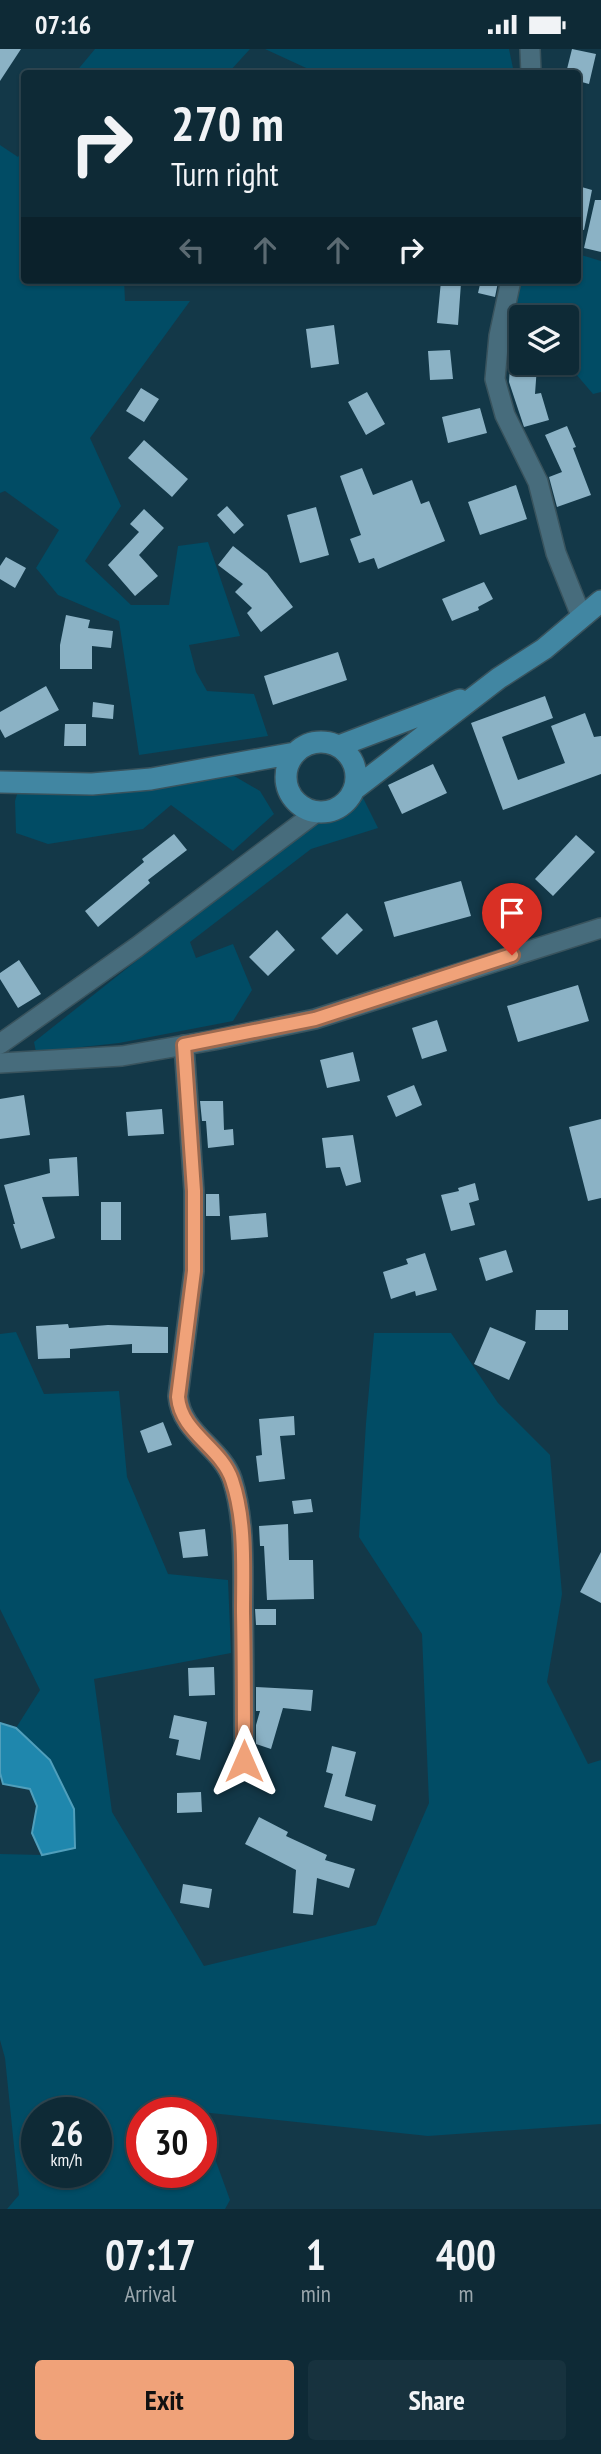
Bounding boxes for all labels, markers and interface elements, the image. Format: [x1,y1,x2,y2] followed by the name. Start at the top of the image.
[35,8,91,41] text: 07:16
[171,91,284,155] text: 270 m
[56,98,147,189] icon: right
[171,153,279,195] text: Turn right
[173,231,211,269] icon: left
[246,231,284,269] icon: ahead
[319,231,357,269] icon: ahead
[392,231,430,269] icon: right
[509,305,579,375] map controls
[509,305,579,375] button: layers
[482,883,542,955] pin
[493,894,531,932] icon: arrive
[207,1724,281,1798] position arrow
[126,2097,217,2188] speed limit sign: 30
[50,2110,83,2156] text: 26
[51,2148,82,2171] text: km/h
[105,2227,196,2282] text: 07:17
[306,2227,326,2282] text: 1
[436,2227,496,2282] text: 400
[124,2279,176,2308] text: Arrival
[301,2279,331,2308] text: min
[458,2279,473,2308] text: m
[35,2360,294,2440] button: Exit
[308,2360,566,2440] button: Share

